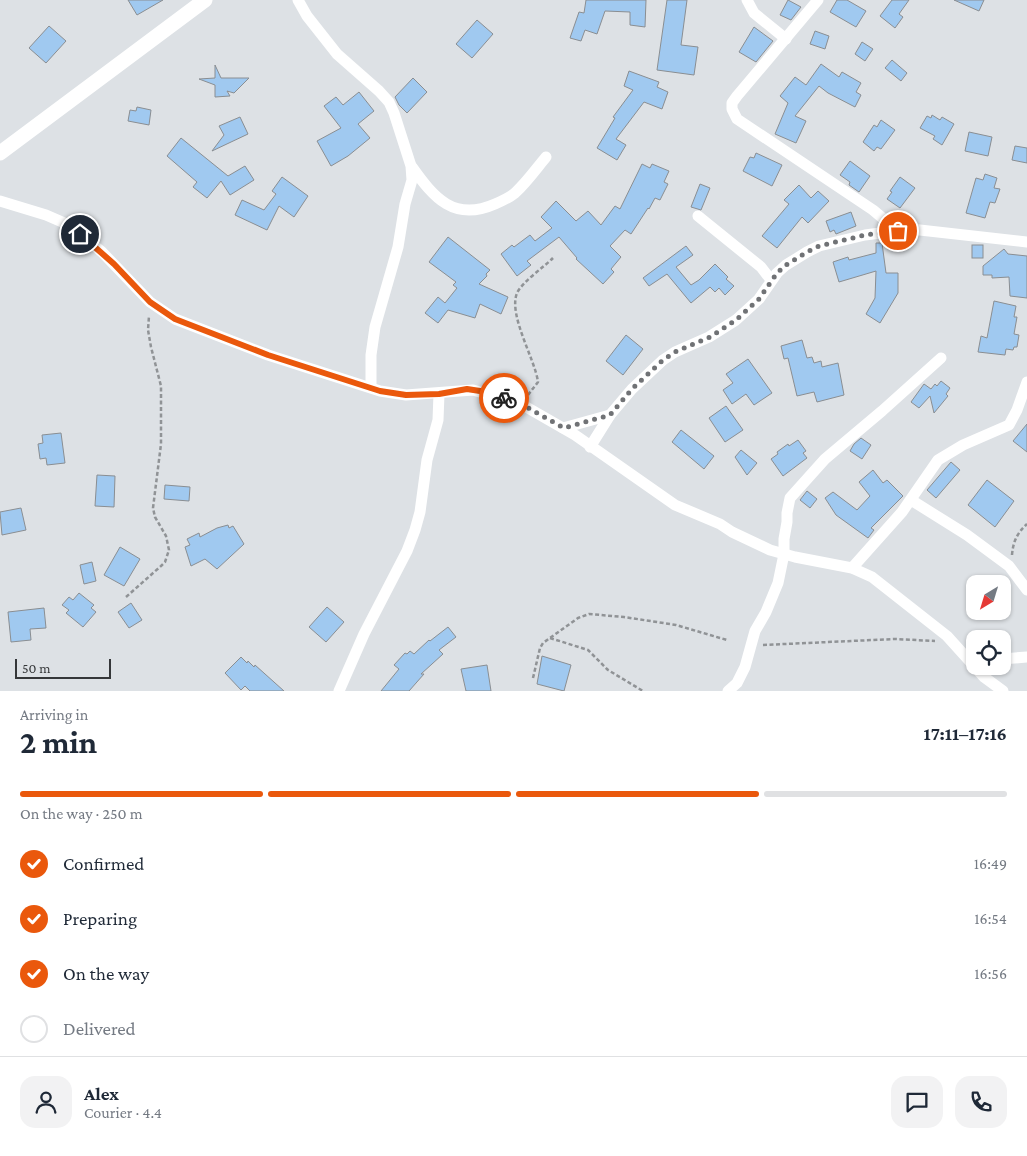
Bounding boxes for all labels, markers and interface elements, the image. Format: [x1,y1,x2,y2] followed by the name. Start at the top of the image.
[877,210,919,252] pin
[59,213,101,255] pin
[884,217,912,245] icon: bag
[66,220,94,248] icon: home
[479,373,529,423] courier
[490,384,518,412] icon: bike
[966,575,1011,620] north arrow
[966,575,1011,675] map controls
[966,630,1011,675] button: locate
[15,656,111,679] scale bar
[22,660,50,676] text: 50 m
[20,706,88,723] text: Arriving in
[924,723,1007,744] text: 17:11–17:16
[20,724,97,760] text: 2 min
[20,805,143,822] text: On the way · 250 m
[20,850,48,878] icon: check
[63,853,144,874] text: Confirmed
[974,855,1007,872] text: 16:49
[20,905,48,933] icon: check
[63,908,137,929] text: Preparing
[974,910,1007,927] text: 16:54
[20,960,48,988] icon: check
[63,963,149,984] text: On the way
[974,965,1007,982] text: 16:56
[63,1018,136,1039] text: Delivered
[20,1076,72,1128] button: person
[891,1076,943,1128] button: chat
[955,1076,1007,1128] button: phone
[84,1083,119,1104] text: Alex
[84,1104,162,1121] text: Courier · 4.4

